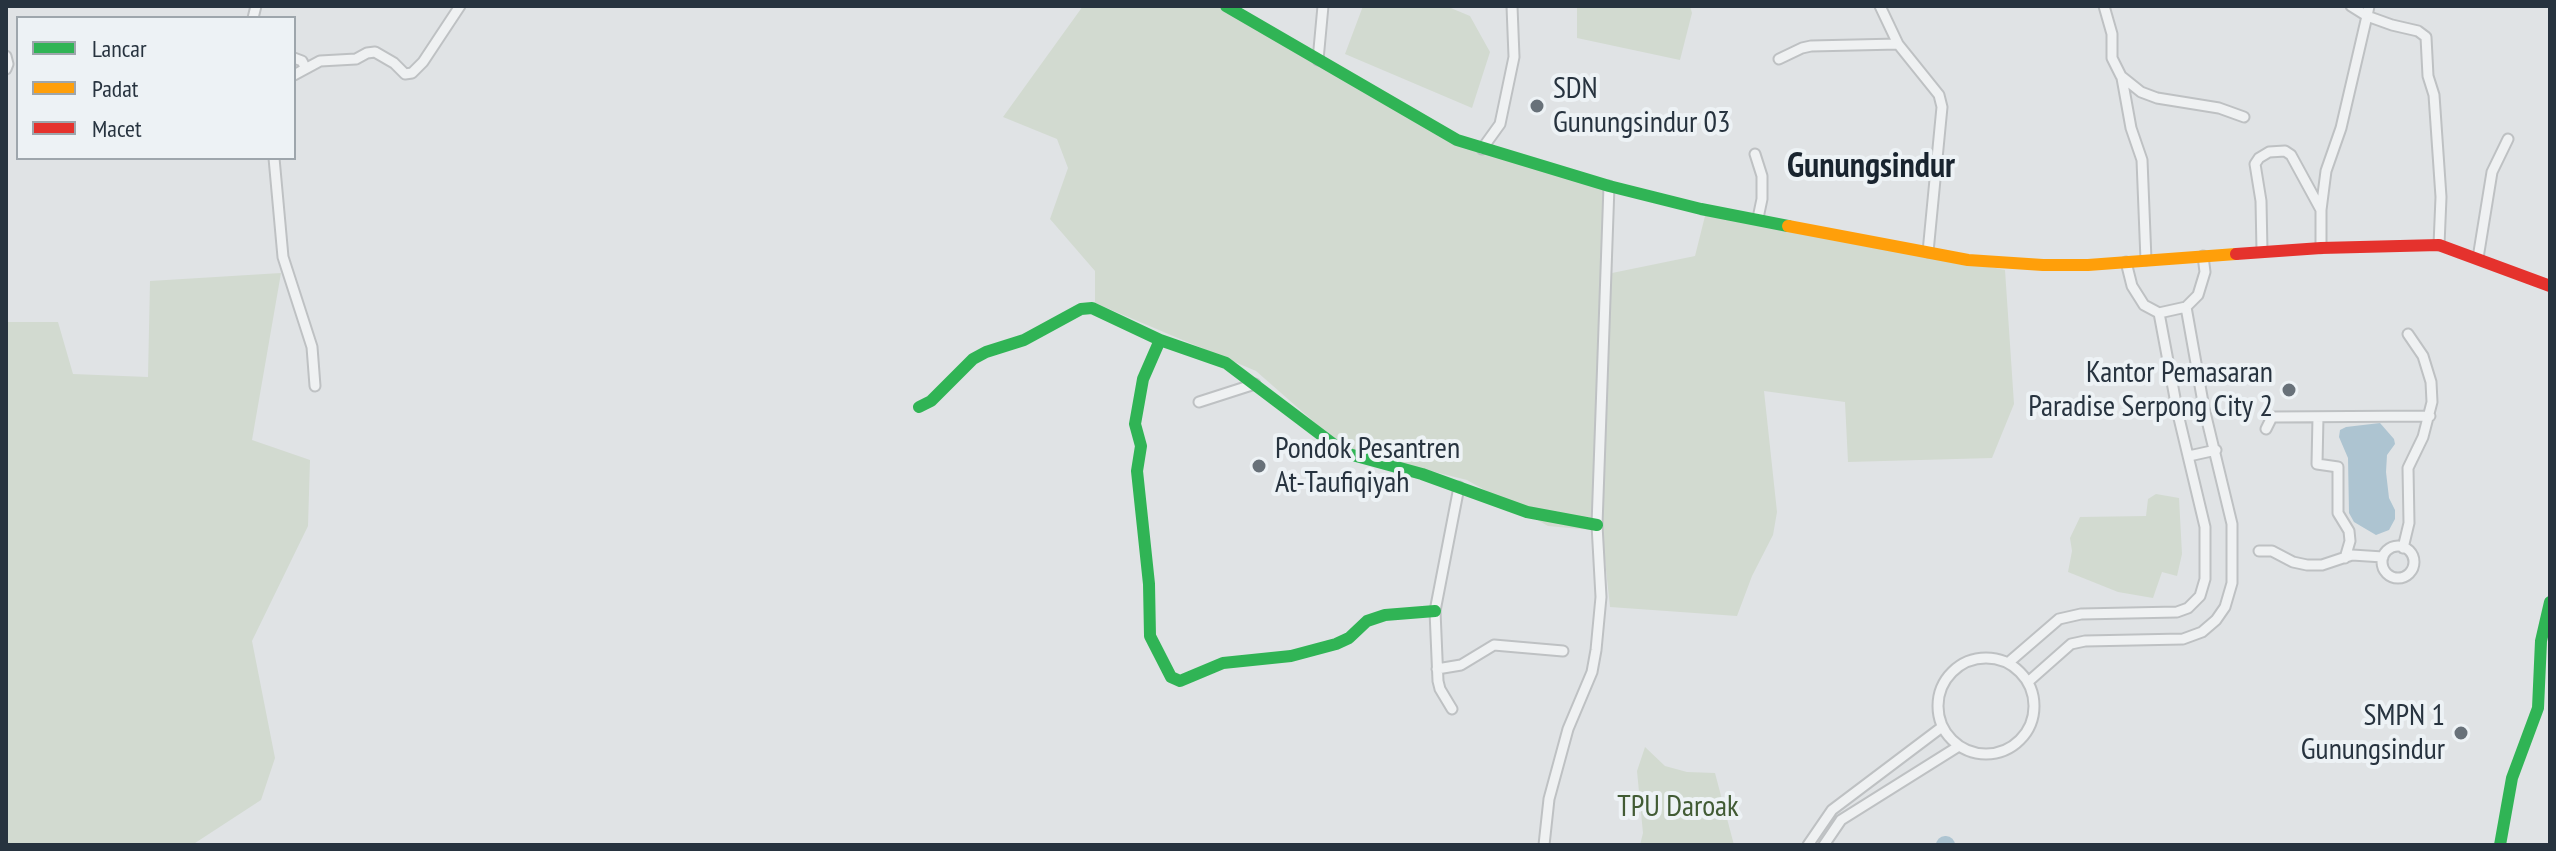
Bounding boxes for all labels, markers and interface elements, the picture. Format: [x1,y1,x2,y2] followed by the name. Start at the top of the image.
[16,16,296,160] legend
[92,33,146,64] text: Lancar
[1553,71,1731,142] place label: SDN Gunungsindur 03
[92,73,138,104] text: Padat
[1528,97,1546,115] marker: SDN Gunungsindur 03
[92,113,142,144] text: Macet
[1787,147,1955,187] district label: Gunungsindur
[2028,355,2273,426] place label: Kantor Pemasaran Paradise Serpong City 2
[2280,381,2298,399] marker: Kantor Pemasaran Paradise Serpong City 2
[1275,431,1460,502] place label: Pondok Pesantren At-Taufiqiyah
[1250,457,1268,475] marker: Pondok Pesantren At-Taufiqiyah
[2301,698,2445,768] place label: SMPN 1 Gunungsindur
[2452,724,2470,742] marker: SMPN 1 Gunungsindur
[1617,789,1739,825] park label: TPU Daroak

